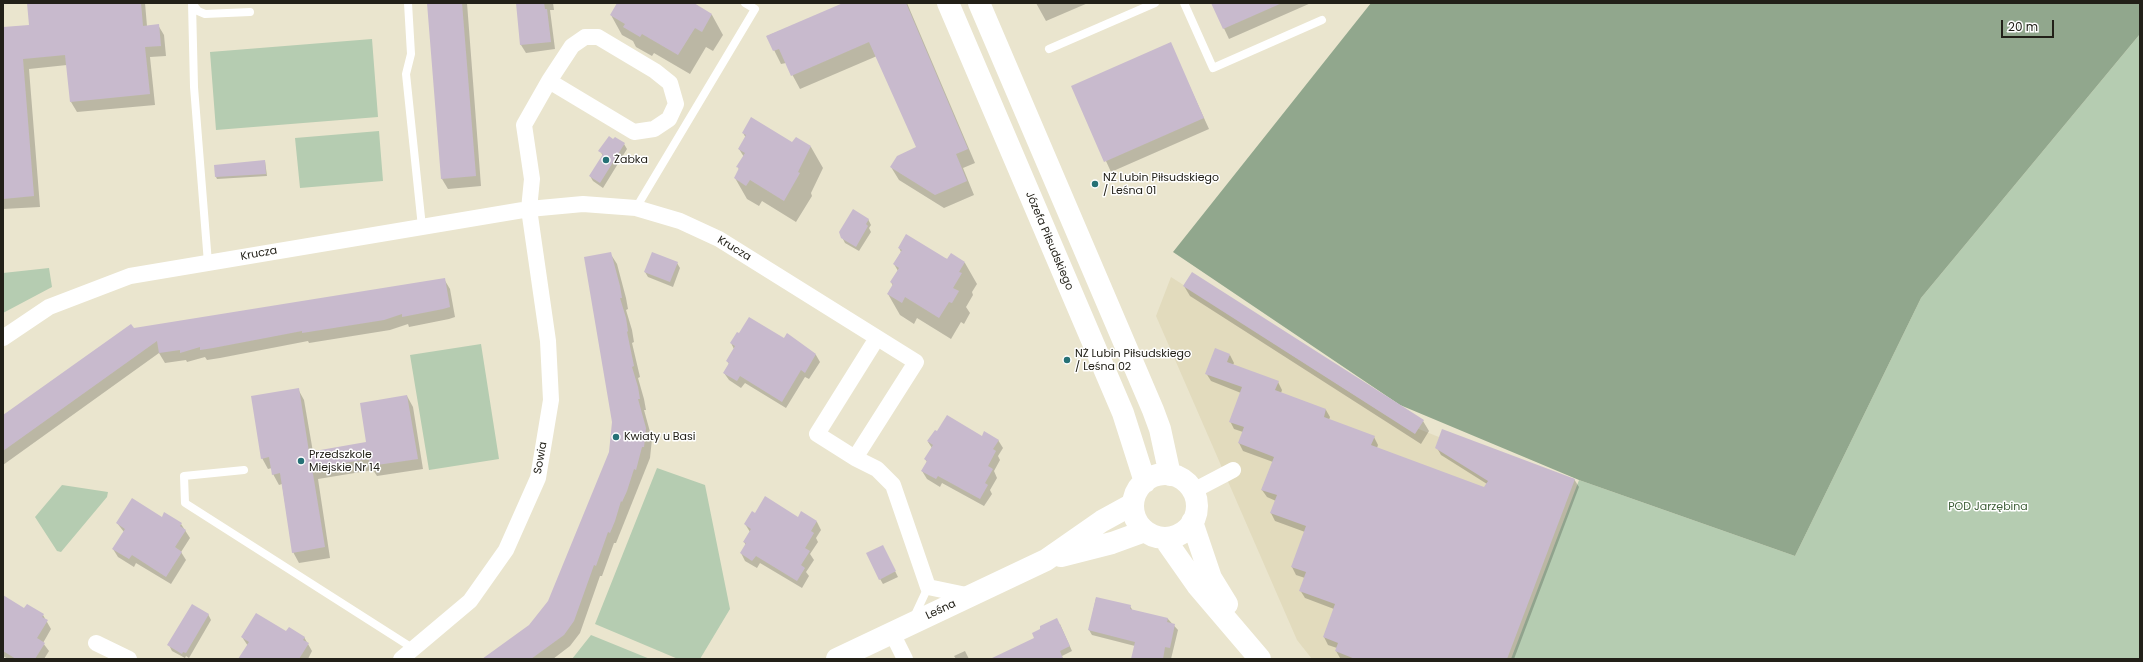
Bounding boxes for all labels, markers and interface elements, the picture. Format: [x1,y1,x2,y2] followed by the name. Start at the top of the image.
[2003,12,2056,38] scale bar
[2008,18,2038,35] text: 20 m
[614,153,648,167] place label: Żabka
[601,155,611,165] marker: Żabka
[1103,171,1219,197] place label: NŻ Lubin Piłsudskiego / Leśna 01
[1090,179,1100,189] marker: NŻ Lubin Piłsudskiego / Leśna 01
[1022,190,1076,292] street label: Józefa Piłsudskiego
[715,234,753,264] street label: Krucza
[240,244,278,264] street label: Krucza
[1075,347,1191,373] place label: NŻ Lubin Piłsudskiego / Leśna 02
[1062,355,1072,365] marker: NŻ Lubin Piłsudskiego / Leśna 02
[624,430,695,444] place label: Kwiaty u Basi
[611,432,621,442] marker: Kwiaty u Basi
[532,441,550,475] street label: Sowia
[309,448,380,474] place label: Przedszkole Miejskie Nr 14
[296,456,306,466] marker: Przedszkole Miejskie Nr 14
[1948,500,2028,514] park label: POD Jarzębina
[924,597,958,623] street label: Leśna

